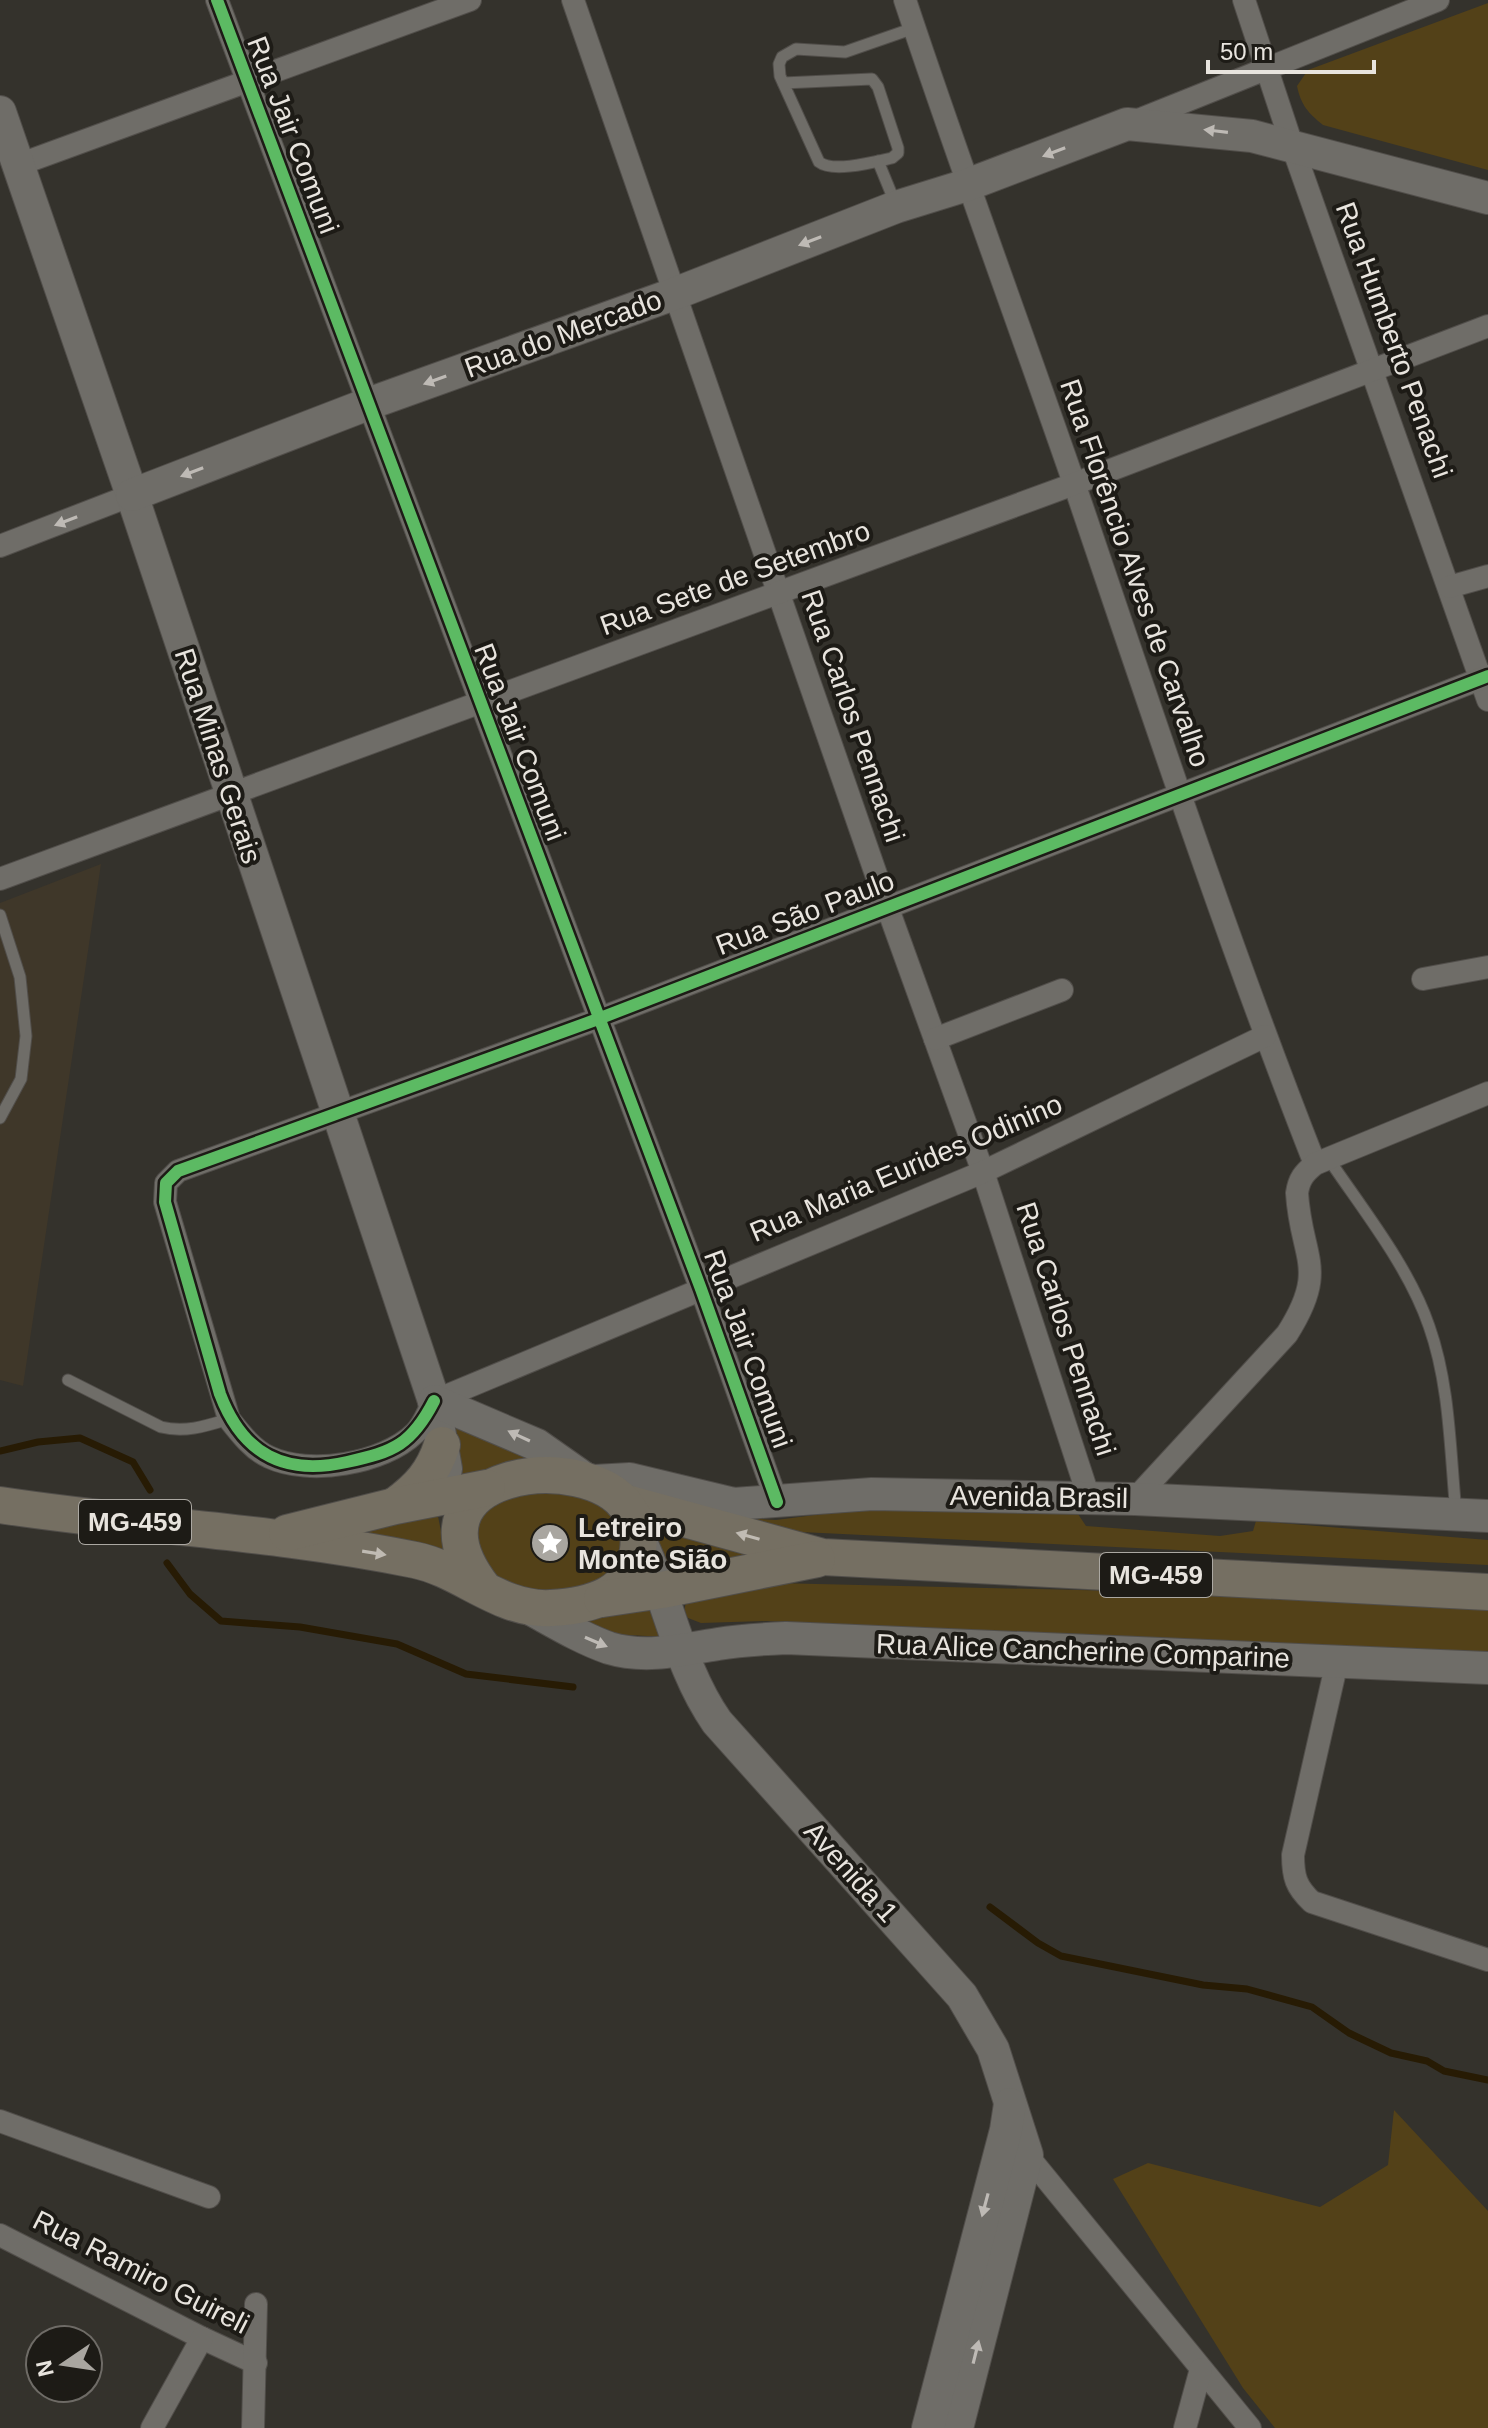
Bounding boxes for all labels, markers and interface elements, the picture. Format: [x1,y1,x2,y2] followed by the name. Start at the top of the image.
[1208,24,1374,74] scale bar
[241,32,345,238] street label: Rua Jair Comuni
[1220,38,1273,65] text: 50 m
[1203,125,1228,138] one-way arrow
[1042,146,1066,159] one-way arrow
[1330,198,1458,482] street label: Rua Humberto Penachi
[798,235,822,248] one-way arrow
[460,284,666,384] street label: Rua do Mercado
[423,374,447,386] one-way arrow
[1054,375,1216,771] street label: Rua Florêncio Alves de Carvalho
[180,466,204,479] one-way arrow
[54,515,78,528] one-way arrow
[596,515,874,641] street label: Rua Sete de Setembro
[795,586,911,846] street label: Rua Carlos Pennachi
[468,639,572,845] street label: Rua Jair Comuni
[169,645,267,867] street label: Rua Minas Gerais
[712,865,898,961] street label: Rua São Paulo
[745,1088,1067,1248] street label: Rua Maria Eurides Odinino
[1010,1198,1122,1460] street label: Rua Carlos Pennachi
[698,1246,798,1452] street label: Rua Jair Comuni
[507,1429,531,1443] one-way arrow
[950,1480,1128,1514] street label: Avenida Brasil
[79,1500,191,1544] road number: MG-459
[578,1512,727,1575] place label: Letreiro Monte Sião
[529,1522,571,1564] place icon: Letreiro Monte Sião
[736,1529,760,1542] one-way arrow
[362,1548,387,1560] one-way arrow
[1100,1553,1212,1597] road number: MG-459
[876,1628,1290,1674] street label: Rua Alice Cancherine Comparine
[584,1635,608,1648] one-way arrow
[798,1816,904,1928] street label: Avenida 1
[978,2193,991,2217] one-way arrow
[28,2204,254,2340] street label: Rua Ramiro Guireli
[24,2324,104,2404] north arrow
[971,2340,983,2365] one-way arrow
[31,2358,59,2379] text: N

